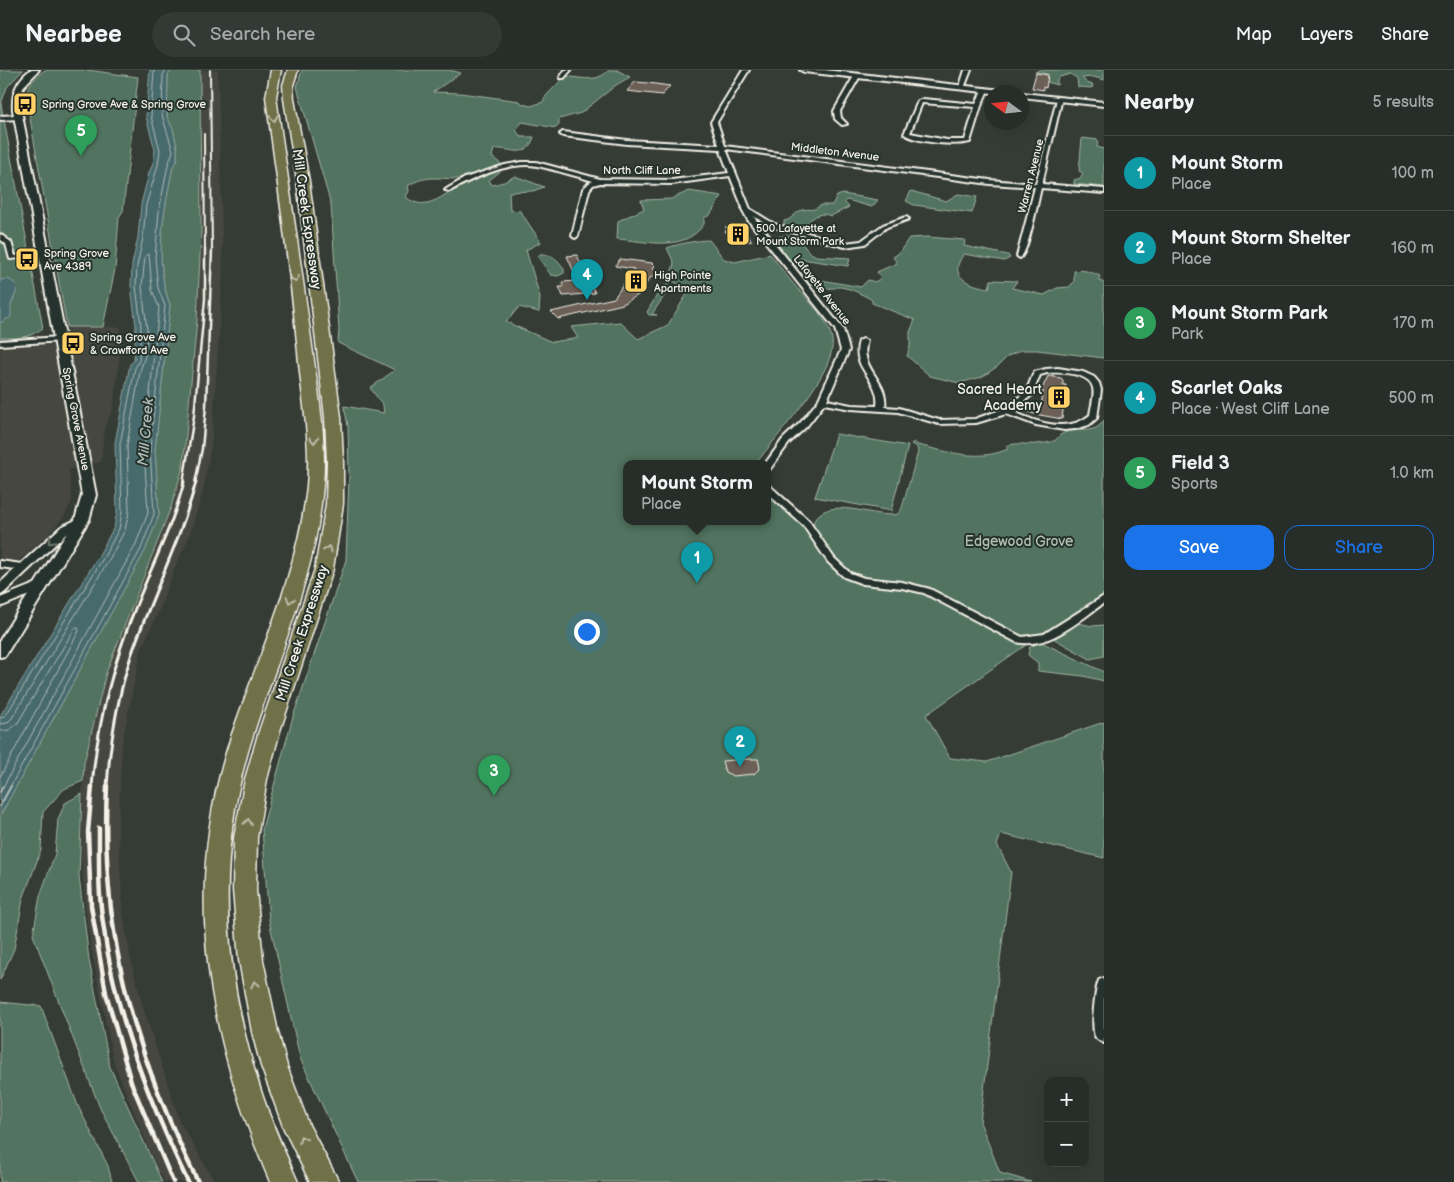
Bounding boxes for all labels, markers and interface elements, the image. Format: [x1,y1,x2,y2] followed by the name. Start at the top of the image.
[152,12,502,57] search box
[25,20,122,49] text: Nearbee
[170,21,198,49] icon: search
[210,23,315,46] text: Search here
[1236,24,1272,45] text: Map
[1300,24,1353,45] text: Layers
[1381,24,1429,45] text: Share
[984,85,1029,130] north arrow
[1124,90,1194,115] text: Nearby
[12,91,38,117] bus stop icon: Spring Grove Ave & Spring Grove
[1372,93,1434,112] text: 5 results
[42,98,207,111] place label: Spring Grove Ave & Spring Grove
[268,114,279,122] one-way arrow
[65,115,97,156] pin: 5
[1016,137,1047,214] street label: Warren Avenue
[790,140,880,164] street label: Middleton Avenue
[289,148,325,291] street label: Mill Creek Expressway
[1171,152,1283,175] text: Mount Storm
[603,164,681,177] street label: North Cliff Lane
[1137,164,1143,183] text: 1
[1391,164,1434,183] text: 100 m
[1171,175,1212,194] text: Place
[725,221,751,247] building icon: 500 Lafayette at Mount Storm Park
[756,222,845,248] place label: 500 Lafayette at Mount Storm Park
[1171,227,1350,250] text: Mount Storm Shelter
[1135,239,1145,258] text: 2
[1391,239,1434,258] text: 160 m
[14,246,40,272] bus stop icon: Spring Grove Ave 4389
[44,247,109,273] place label: Spring Grove Ave 4389
[1171,250,1212,269] text: Place
[791,252,854,328] street label: Lafayette Avenue
[571,259,603,300] pin: 4
[623,268,649,294] building icon: High Pointe Apartments
[654,269,712,295] place label: High Pointe Apartments
[290,275,300,283] one-way arrow
[1171,302,1328,325] text: Mount Storm Park
[1135,314,1145,333] text: 3
[1393,314,1434,333] text: 170 m
[1171,325,1203,344] text: Park
[60,330,86,356] bus stop icon: Spring Grove Ave & Crawfford Ave
[90,331,177,357] place label: Spring Grove Ave & Crawfford Ave
[60,366,92,472] street label: Spring Grove Avenue
[1171,377,1283,400] text: Scarlet Oaks
[957,381,1043,414] place label: Sacred Heart Academy
[1046,384,1072,410] building icon: Sacred Heart Academy
[1135,389,1145,408] text: 4
[1388,389,1434,408] text: 500 m
[134,397,158,467] water label: Mill Creek
[1171,400,1330,419] text: Place · West Cliff Lane
[308,437,319,445] one-way arrow
[1171,452,1230,475] text: Field 3
[623,460,771,525] popup
[1135,464,1145,483] text: 5
[1390,464,1434,483] text: 1.0 km
[641,472,753,495] text: Mount Storm
[1171,475,1218,494] text: Sports
[641,495,681,514] text: Place
[1124,525,1274,570] button: Save
[1284,525,1434,570] button: Share
[965,533,1073,550] park label: Edgewood Grove
[47,535,56,544] one-way arrow
[681,542,713,583] pin: 1
[322,545,333,554] one-way arrow
[272,562,332,703] street label: Mill Creek Expressway
[286,595,296,603] one-way arrow
[574,619,600,645] your location
[724,726,756,767] pin: 2
[478,755,510,796] pin: 3
[242,818,253,826] one-way arrow
[251,979,261,988] one-way arrow
[1044,1077,1089,1167] map controls
[1044,1077,1089,1122] button: +
[1044,1122,1089,1167] button: −
[298,1135,308,1144] one-way arrow

